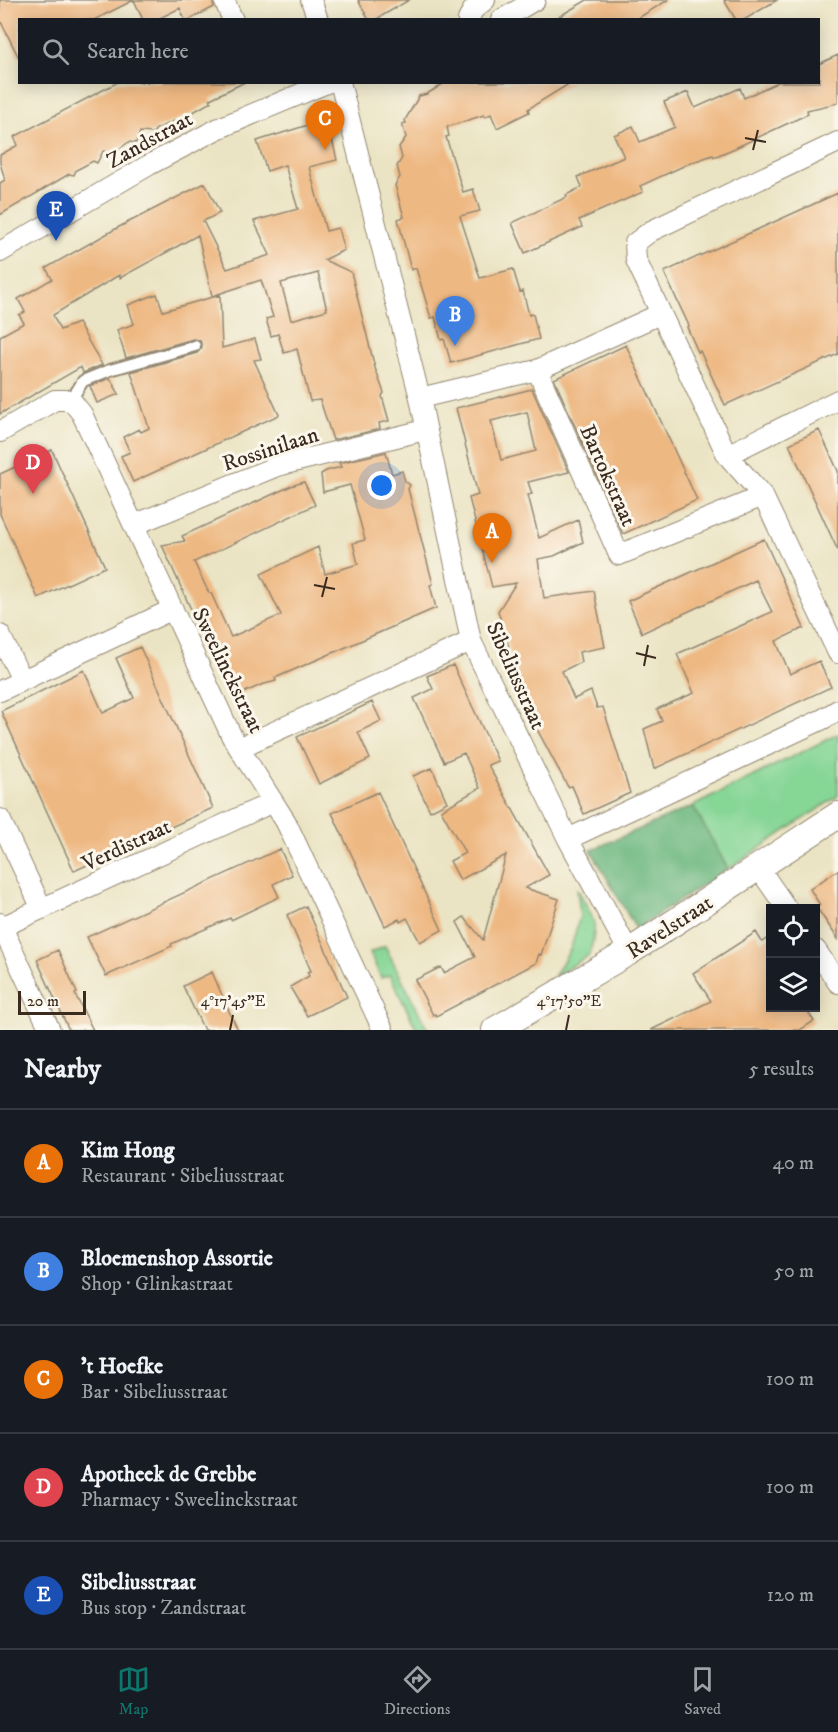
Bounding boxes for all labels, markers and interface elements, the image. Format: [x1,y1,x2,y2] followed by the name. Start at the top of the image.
[18,18,820,84] search box
[39,35,72,68] icon: search
[87,38,189,65] text: Search here
[306,100,344,150] pin: C
[102,106,197,175] street label: Zandstraat
[36,192,76,241] pin: E
[436,296,474,346] pin: B
[219,421,322,478] street label: Rossinilaan
[573,421,642,531] street label: Bartokstraat
[14,444,52,494] pin: D
[367,471,396,500] your location
[472,514,512,563] pin: A
[186,604,270,738] street label: Sweelinckstraat
[480,618,551,734] street label: Sibeliusstraat
[77,813,175,878] street label: Verdistraat
[622,889,718,965] street label: Ravelstraat
[766,904,820,1012] map controls
[766,904,820,958] button: locate
[766,958,820,1012] button: layers
[18,988,86,1016] scale bar
[27,991,59,1011] text: 20 m
[201,992,266,1011] text: 4°17'45"E
[537,992,602,1011] text: 4°17'50"E
[24,1053,101,1086] text: Nearby
[749,1057,814,1082] text: 5 results
[81,1137,174,1164] text: Kim Hong
[37,1151,50,1176] text: A
[772,1151,814,1176] text: 40 m
[81,1164,284,1189] text: Restaurant · Sibeliusstraat
[81,1245,273,1272] text: Bloemenshop Assortie
[37,1259,50,1284] text: B
[774,1259,814,1284] text: 50 m
[81,1272,233,1297] text: Shop · Glinkastraat
[81,1353,163,1380] text: 't Hoefke
[37,1367,50,1392] text: C
[766,1367,814,1392] text: 100 m
[81,1380,228,1405] text: Bar · Sibeliusstraat
[81,1461,256,1488] text: Apotheek de Grebbe
[36,1475,51,1500] text: D
[766,1475,814,1500] text: 100 m
[81,1488,298,1513] text: Pharmacy · Sweelinckstraat
[81,1569,196,1596] text: Sibeliusstraat
[36,1583,51,1608] text: E
[767,1583,814,1608] text: 120 m
[81,1596,246,1621] text: Bus stop · Zandstraat
[117,1663,150,1719] tab: Map
[384,1663,450,1719] tab: Directions
[684,1663,721,1719] tab: Saved

